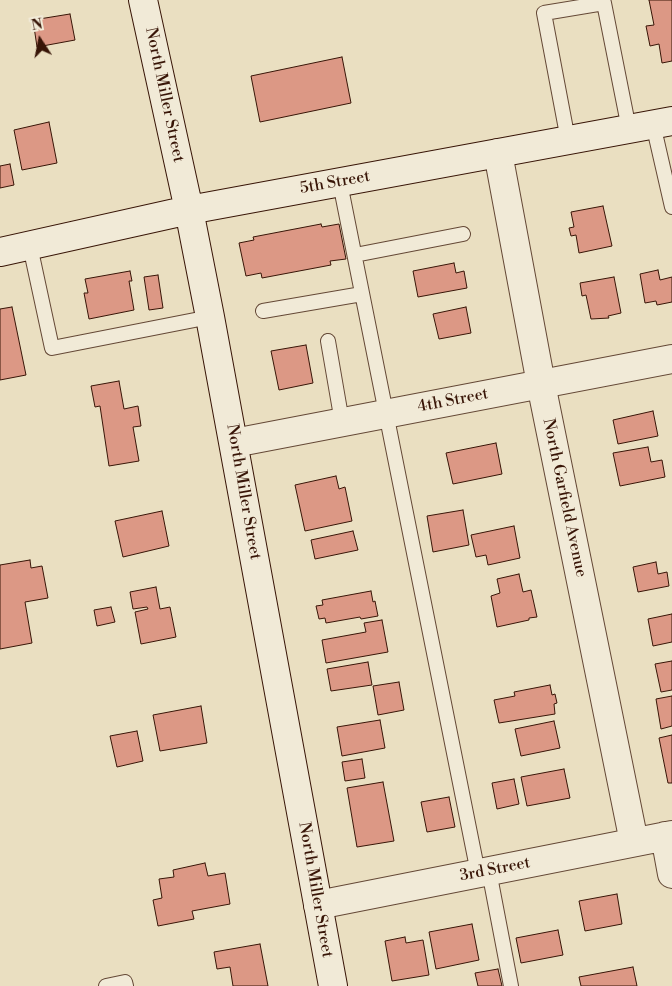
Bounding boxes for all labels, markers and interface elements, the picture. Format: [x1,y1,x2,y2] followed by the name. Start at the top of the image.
[15,15,65,65] north arrow
[30,15,44,35] text: N
[140,26,188,164] street label: North Miller Street
[298,167,372,199] street label: 5th Street
[416,385,490,417] street label: 4th Street
[538,417,590,579] street label: North Garfield Avenue
[222,423,264,561] street label: North Miller Street
[294,821,336,959] street label: North Miller Street
[458,854,532,886] street label: 3rd Street

